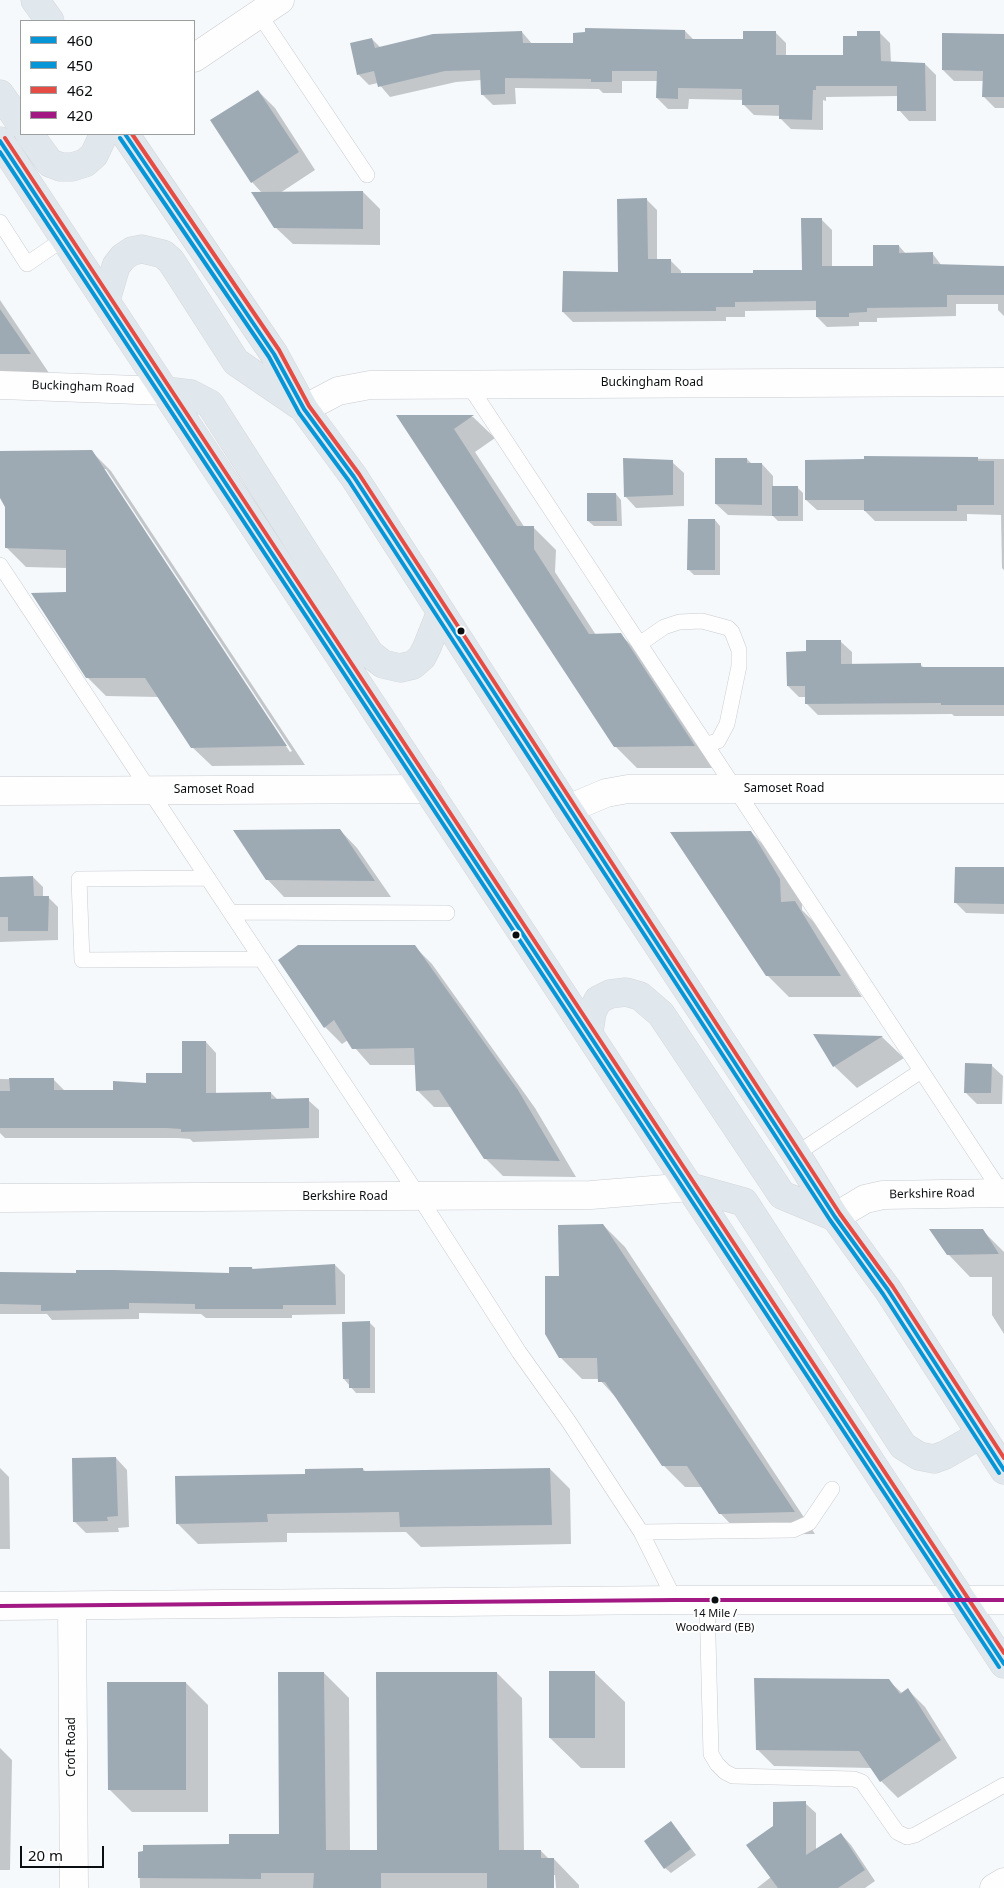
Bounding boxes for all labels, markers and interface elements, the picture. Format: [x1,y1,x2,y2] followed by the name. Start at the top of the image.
[20,20,195,135] legend
[67,30,93,50] text: 460
[67,55,93,75] text: 450
[67,80,93,100] text: 462
[67,105,93,125] text: 420
[601,376,703,390] street label: Buckingham Road
[31,378,135,396] street label: Buckingham Road
[456,626,466,636] unlabelled marker
[744,782,824,796] street label: Samoset Road
[174,783,254,797] street label: Samoset Road
[511,930,521,940] unlabelled marker
[889,1186,975,1202] street label: Berkshire Road
[302,1190,388,1204] street label: Berkshire Road
[710,1595,720,1605] marker: 14 Mile / Woodward (EB)
[676,1607,754,1633] place label: 14 Mile / Woodward (EB)
[65,1717,79,1777] street label: Croft Road
[22,1836,106,1868] scale bar
[28,1845,63,1865] text: 20 m

